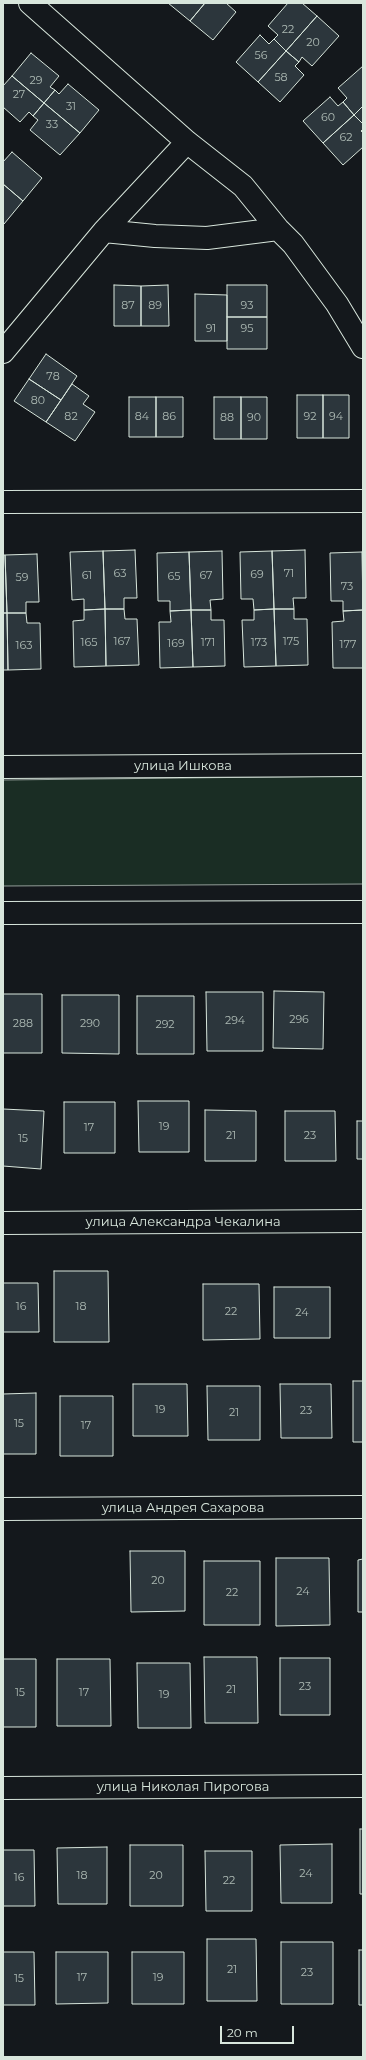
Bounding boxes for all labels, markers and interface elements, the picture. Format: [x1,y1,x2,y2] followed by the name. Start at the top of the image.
[282,23,294,37] house number: 22
[306,36,320,50] house number: 20
[255,49,267,63] house number: 56
[274,71,288,85] house number: 58
[30,74,42,88] house number: 29
[13,88,25,102] house number: 27
[66,100,76,114] house number: 31
[321,111,335,125] house number: 60
[46,118,58,132] house number: 33
[340,131,352,145] house number: 62
[121,299,135,313] house number: 87
[148,299,162,313] house number: 89
[241,299,253,313] house number: 93
[206,322,216,336] house number: 91
[241,322,253,336] house number: 95
[46,370,60,384] house number: 78
[31,394,45,408] house number: 80
[64,410,78,424] house number: 82
[135,410,149,424] house number: 84
[162,410,176,424] house number: 86
[304,410,316,424] house number: 92
[329,410,343,424] house number: 94
[220,411,234,425] house number: 88
[247,411,261,425] house number: 90
[114,567,126,581] house number: 63
[284,567,294,581] house number: 71
[250,568,264,582] house number: 69
[82,569,92,583] house number: 61
[199,569,213,583] house number: 67
[168,570,180,584] house number: 65
[16,571,28,585] house number: 59
[341,580,353,594] house number: 73
[113,635,131,649] house number: 167
[283,635,299,649] house number: 175
[81,636,97,650] house number: 165
[201,636,215,650] house number: 171
[251,636,267,650] house number: 173
[167,637,185,651] house number: 169
[340,638,356,652] house number: 177
[16,639,32,653] house number: 163
[134,758,232,774] street label: улица Ишкова
[289,1013,309,1027] house number: 296
[225,1014,245,1028] house number: 294
[13,1017,33,1031] house number: 288
[80,1017,100,1031] house number: 290
[155,1018,175,1032] house number: 292
[159,1120,169,1134] house number: 19
[84,1121,94,1135] house number: 17
[226,1129,236,1143] house number: 21
[304,1129,316,1143] house number: 23
[18,1132,28,1146] house number: 15
[85,1214,281,1230] street label: улица Александра Чекалина
[16,1300,26,1314] house number: 16
[76,1300,86,1314] house number: 18
[225,1305,237,1319] house number: 22
[295,1306,309,1320] house number: 24
[155,1403,165,1417] house number: 19
[300,1404,312,1418] house number: 23
[229,1406,239,1420] house number: 21
[14,1417,24,1431] house number: 15
[81,1419,91,1433] house number: 17
[102,1500,264,1516] street label: улица Андрея Сахарова
[151,1574,165,1588] house number: 20
[296,1585,310,1599] house number: 24
[226,1586,238,1600] house number: 22
[299,1680,311,1694] house number: 23
[226,1683,236,1697] house number: 21
[15,1686,25,1700] house number: 15
[79,1686,89,1700] house number: 17
[159,1688,169,1702] house number: 19
[97,1779,269,1795] street label: улица Николая Пирогова
[299,1867,313,1881] house number: 24
[77,1869,87,1883] house number: 18
[149,1869,163,1883] house number: 20
[14,1871,24,1885] house number: 16
[223,1874,235,1888] house number: 22
[227,1963,237,1977] house number: 21
[301,1966,313,1980] house number: 23
[77,1971,87,1985] house number: 17
[153,1971,163,1985] house number: 19
[14,1972,24,1986] house number: 15
[222,2018,296,2044] scale bar
[227,2025,258,2040] text: 20 m

